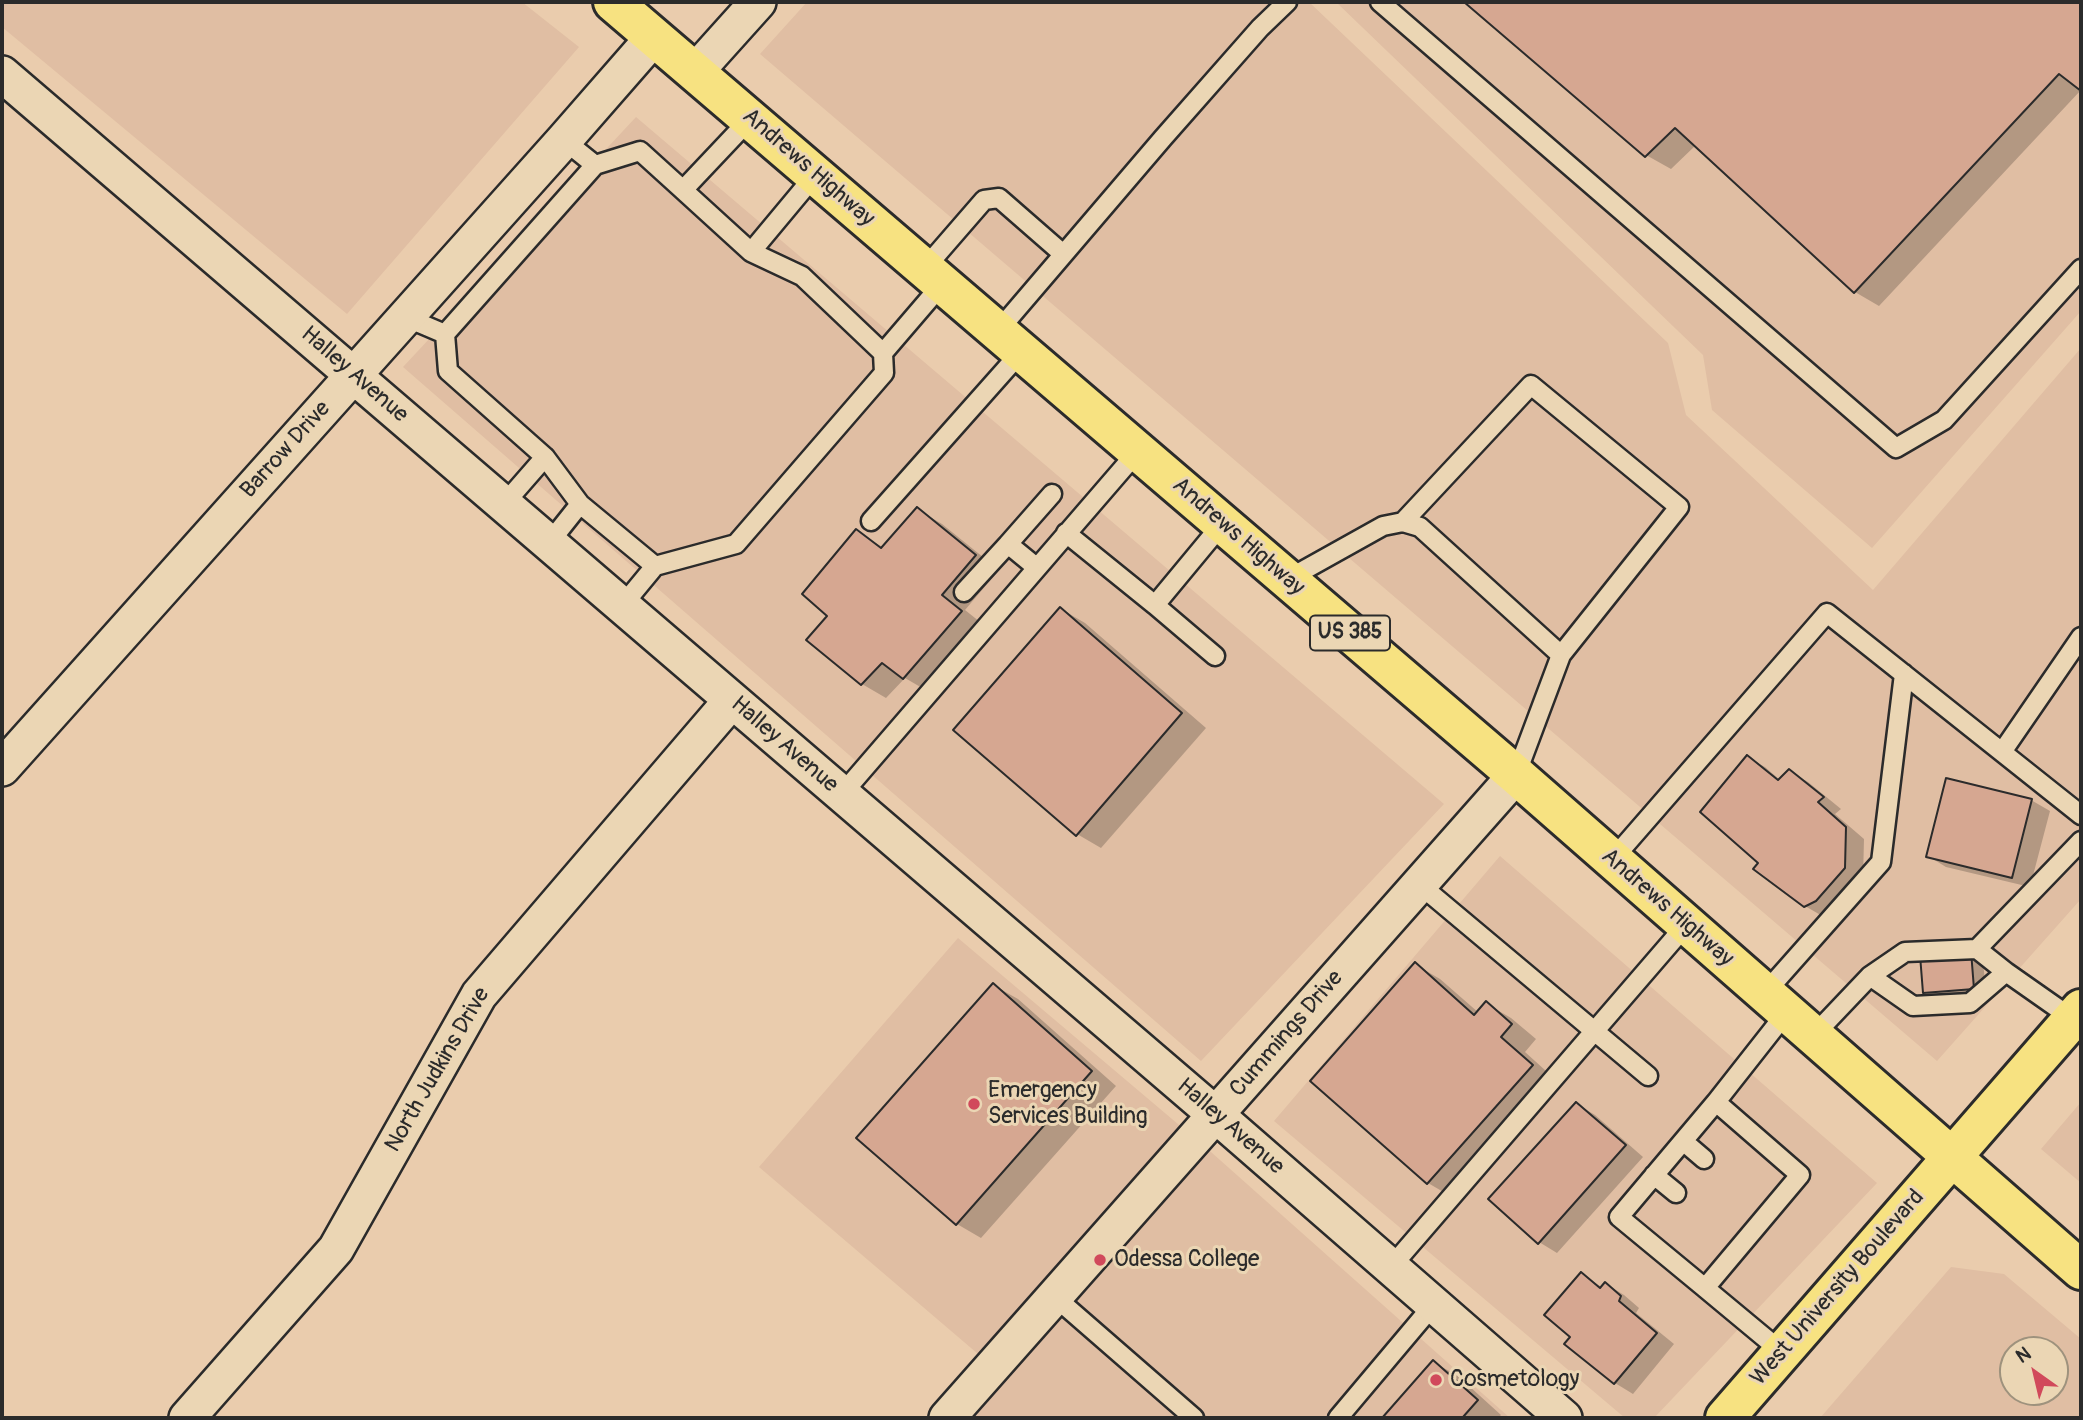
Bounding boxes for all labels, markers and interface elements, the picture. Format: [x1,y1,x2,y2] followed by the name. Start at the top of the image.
[736,103,880,233] street label: Andrews Highway
[295,321,413,429] street label: Halley Avenue
[235,396,337,504] street label: Barrow Drive
[1166,472,1310,602] street label: Andrews Highway
[1310,616,1390,650] road number: US 385
[725,691,843,799] street label: Halley Avenue
[1595,843,1739,973] street label: Andrews Highway
[1225,965,1349,1103] street label: Cummings Drive
[380,983,496,1157] street label: North Judkins Drive
[1171,1073,1289,1181] street label: Halley Avenue
[988,1077,1148,1131] place label: Emergency Services Building
[966,1096,982,1112] marker: Emergency Services Building
[1745,1184,1931,1392] street label: West University Boulevard
[1114,1246,1259,1274] place label: Odessa College
[1092,1252,1108,1268] marker: Odessa College
[1999,1336,2069,1406] north arrow
[2011,1342,2035,1369] text: N
[1450,1366,1579,1394] place label: Cosmetology
[1428,1372,1444,1388] marker: Cosmetology

